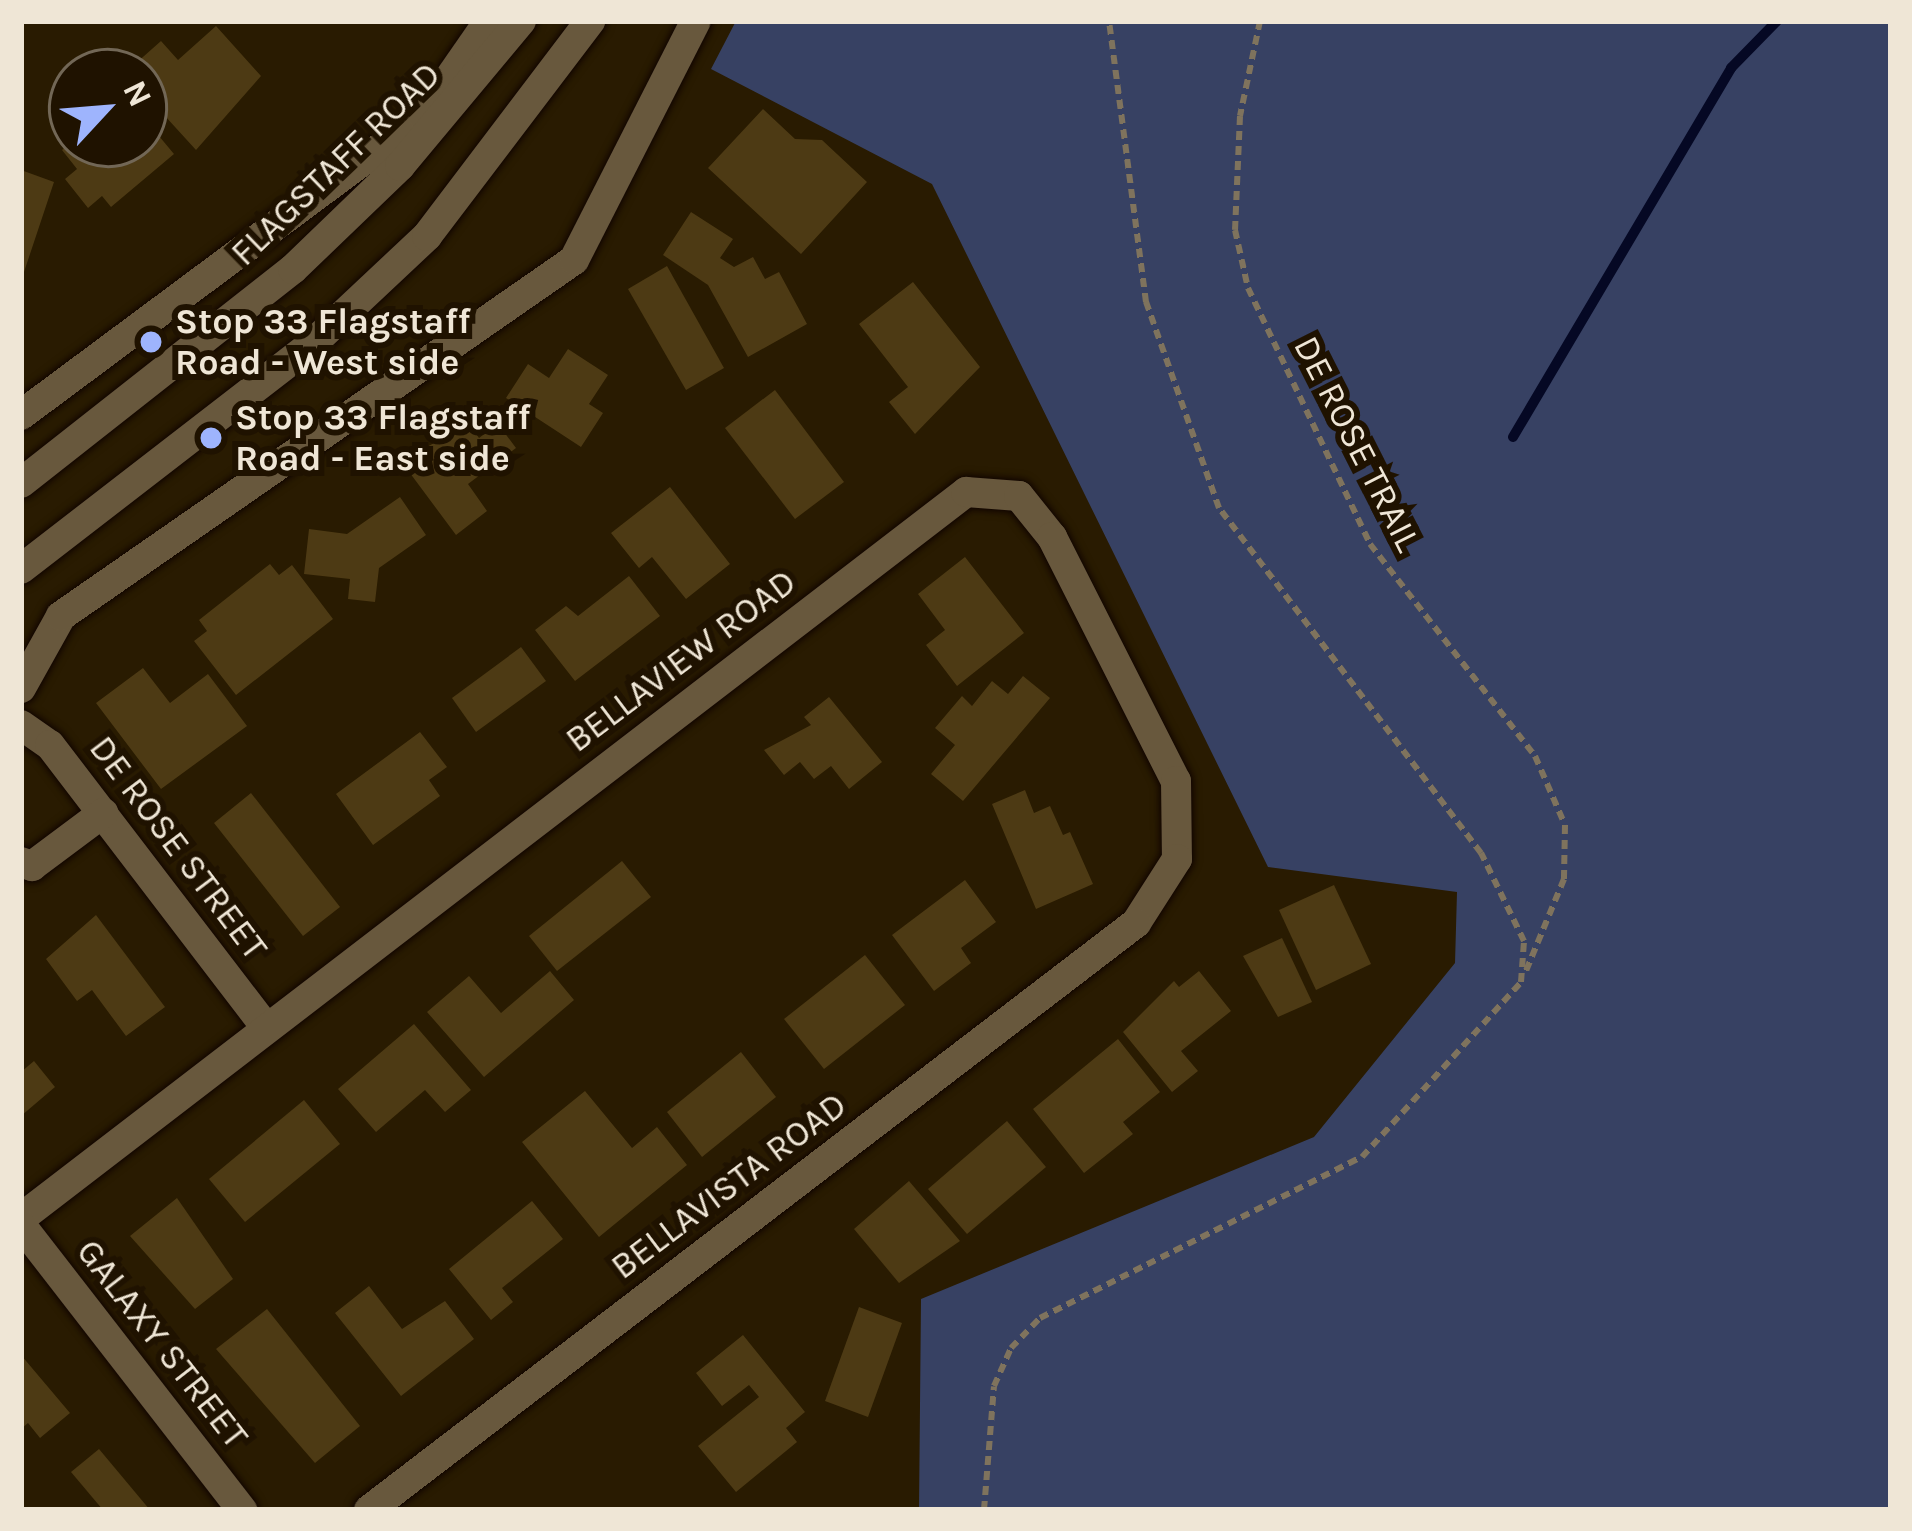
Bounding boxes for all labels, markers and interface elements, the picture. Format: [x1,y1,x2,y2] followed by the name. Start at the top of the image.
[48,48,168,168] north arrow
[222,53,450,275] street label: FLAGSTAFF ROAD
[115,75,160,112] text: N
[175,299,471,384] place label: Stop 33 Flagstaff Road - West side
[138,329,164,355] marker: Stop 33 Flagstaff Road - West side
[1284,329,1430,559] street label: DE ROSE TRAIL
[235,395,531,480] place label: Stop 33 Flagstaff Road - East side
[198,425,224,451] marker: Stop 33 Flagstaff Road - East side
[557,560,805,762] street label: BELLAVIEW ROAD
[80,728,276,968] street label: DE ROSE STREET
[603,1083,855,1289] street label: BELLAVISTA ROAD
[67,1231,257,1457] street label: GALAXY STREET

